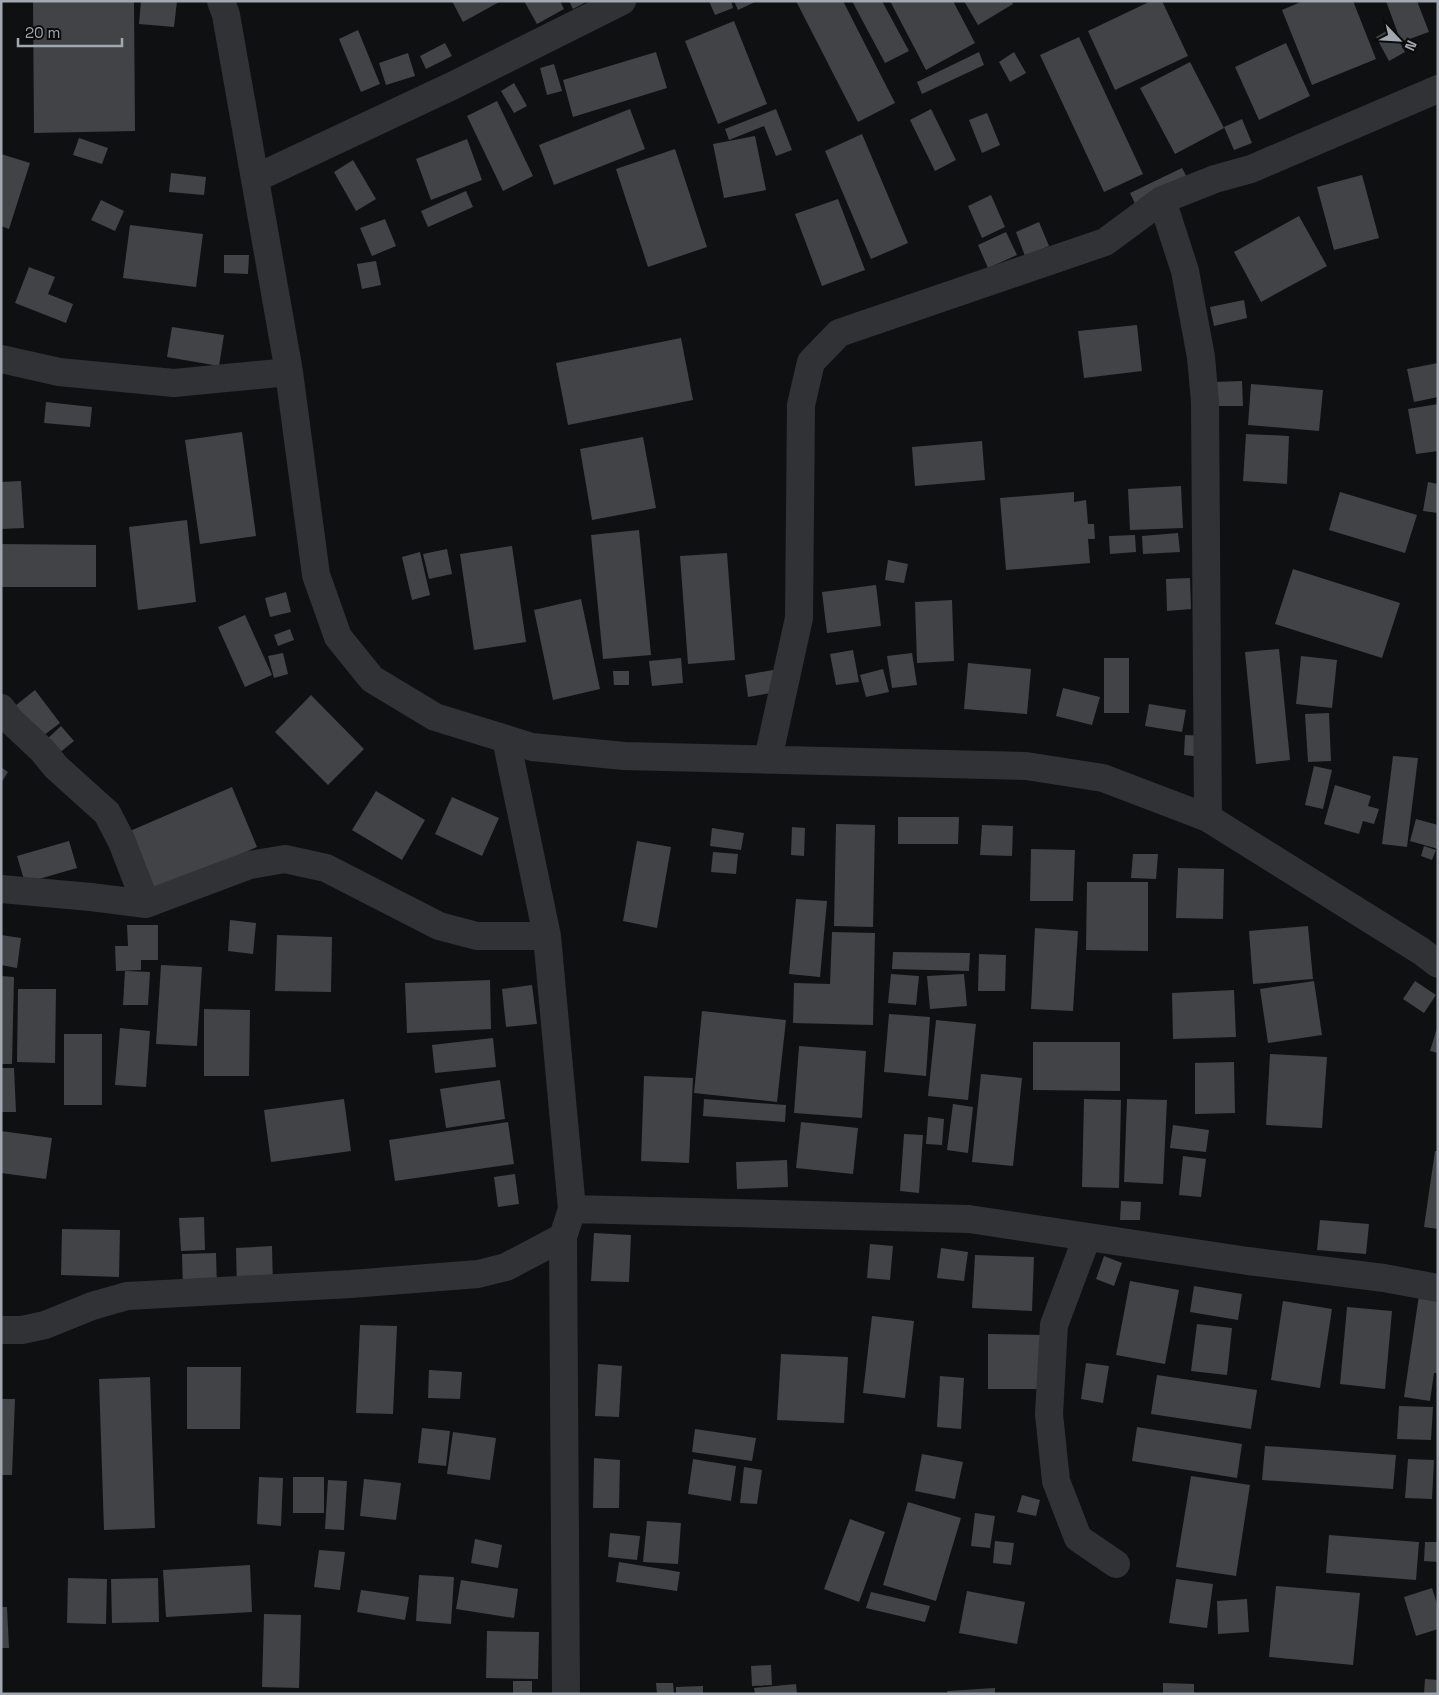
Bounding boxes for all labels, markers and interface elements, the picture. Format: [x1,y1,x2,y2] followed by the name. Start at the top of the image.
[18,15,121,47] scale bar
[1374,15,1424,65] north arrow
[25,23,60,42] text: 20 m
[1401,37,1421,54] text: N

